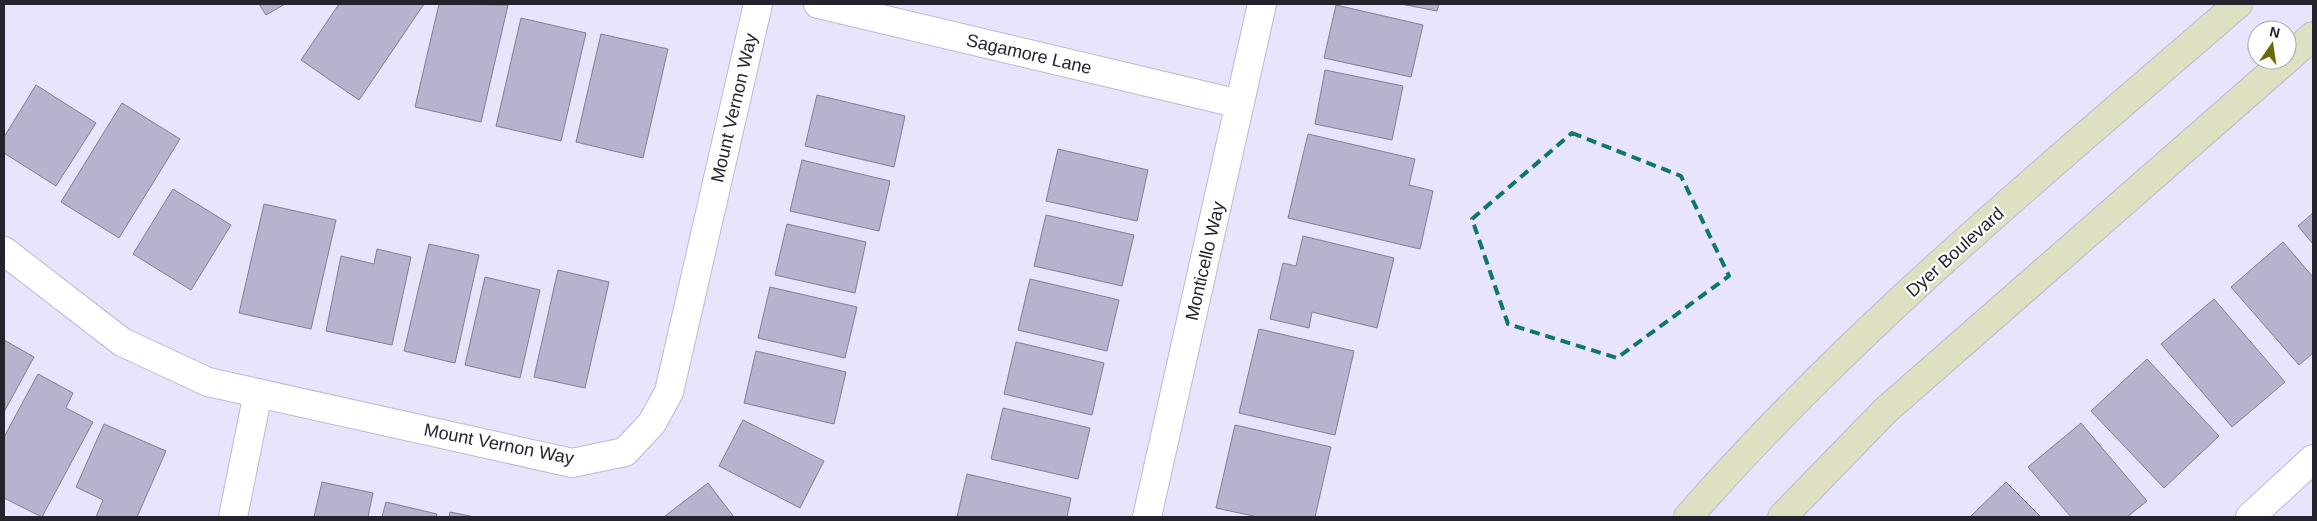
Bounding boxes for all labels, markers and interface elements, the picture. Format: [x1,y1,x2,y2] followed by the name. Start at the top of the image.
[2247,20,2297,70] north arrow
[2268,23,2282,41] text: N
[964,30,1094,78] street label: Sagamore Lane
[707,31,761,185] street label: Mount Vernon Way
[1182,200,1228,322] street label: Monticello Way
[1902,203,2008,301] street label: Dyer Boulevard
[422,420,576,468] street label: Mount Vernon Way

